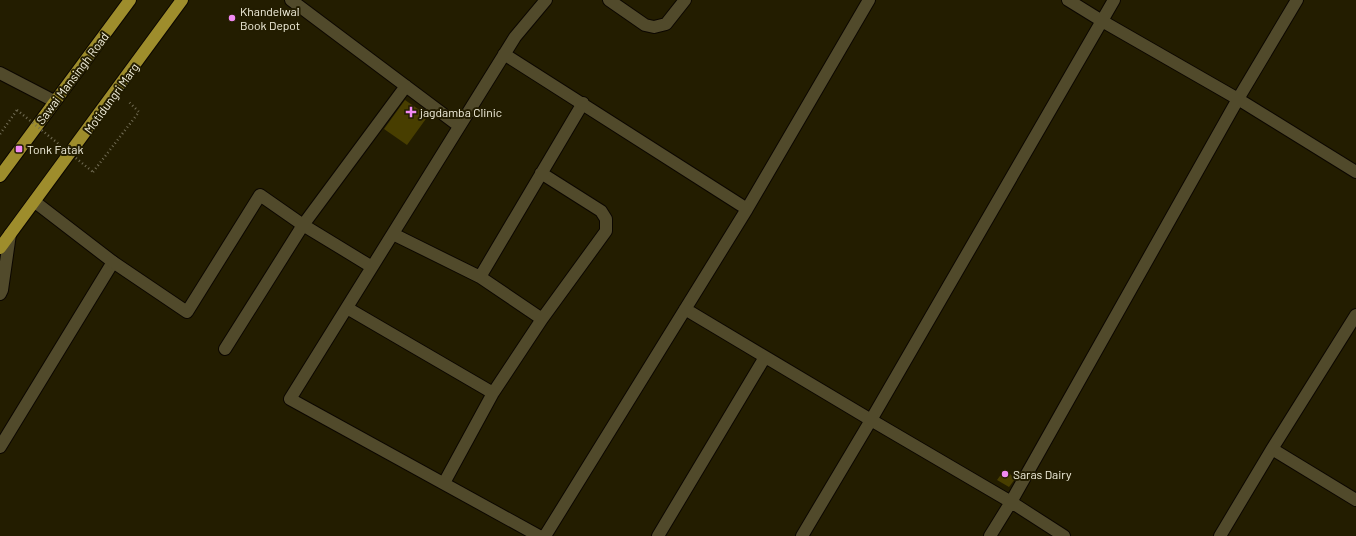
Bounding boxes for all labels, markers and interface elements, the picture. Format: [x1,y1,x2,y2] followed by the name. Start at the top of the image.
[240,4,300,32] place label: Khandelwal Book Depot
[227,13,237,23] marker: Khandelwal Book Depot
[33,29,111,127] street label: Sawai Mansingh Road
[81,60,141,136] street label: Motidungri Marg
[419,105,502,119] place label: jagdamba Clinic
[405,106,417,118] marker: jagdamba Clinic
[27,142,83,156] place label: Tonk Fatak
[14,144,24,154] marker: Tonk Fatak
[1013,467,1072,481] place label: Saras Dairy
[1000,469,1010,479] marker: Saras Dairy

